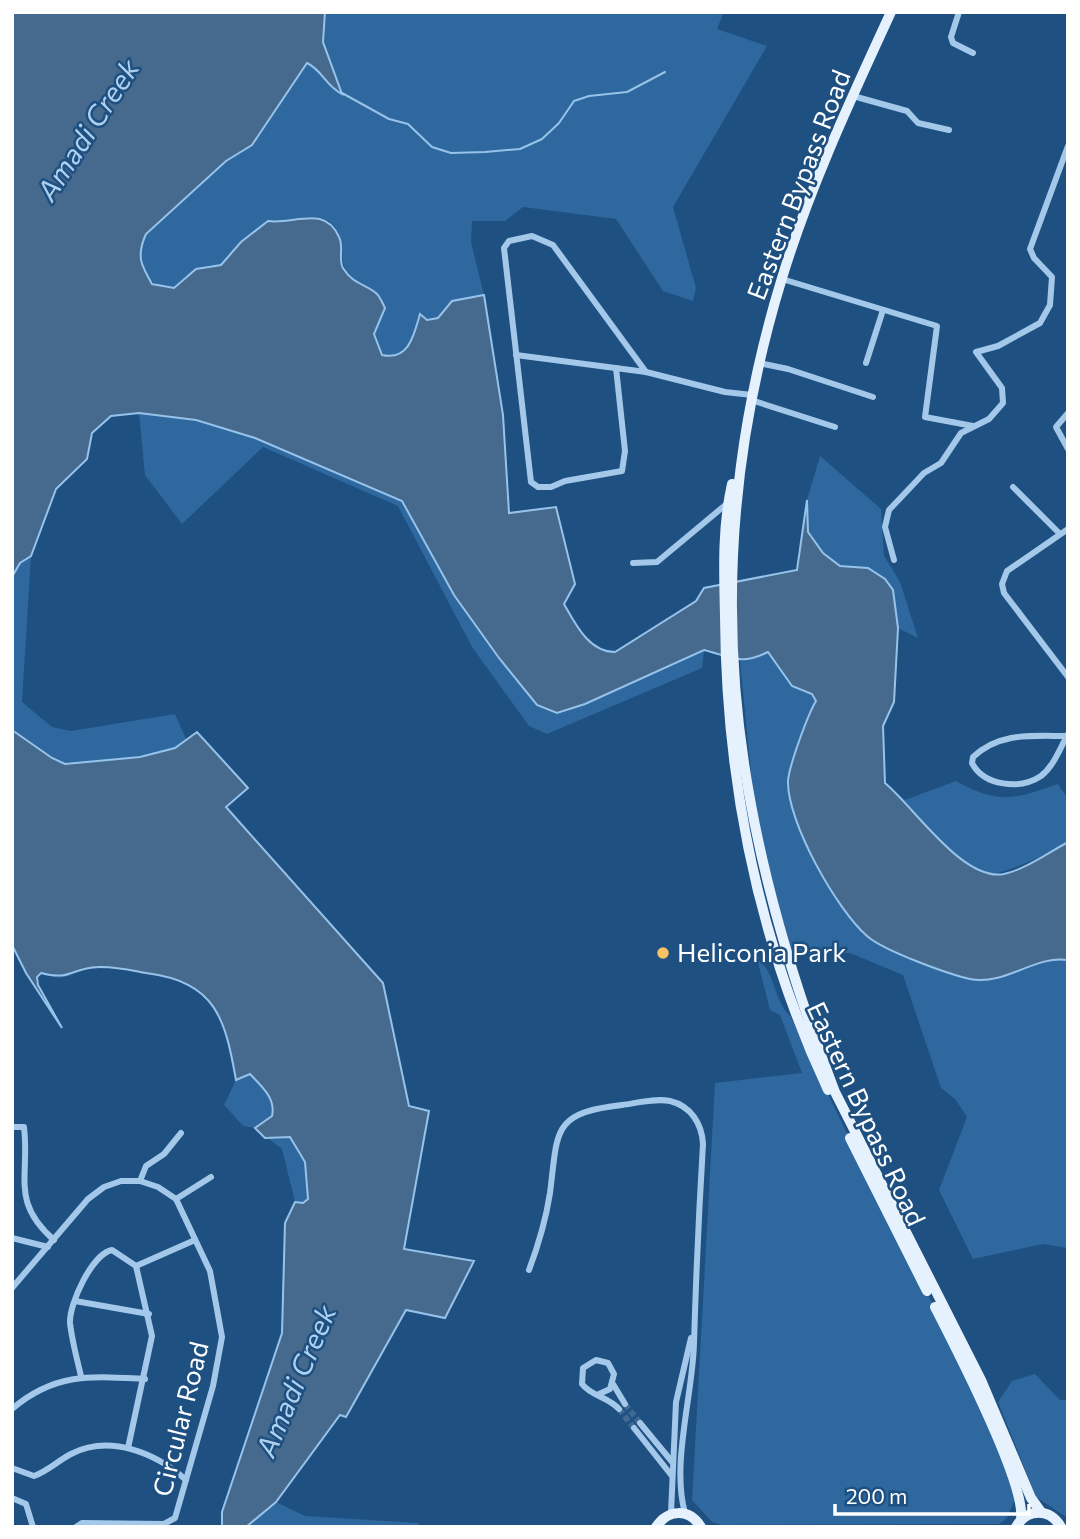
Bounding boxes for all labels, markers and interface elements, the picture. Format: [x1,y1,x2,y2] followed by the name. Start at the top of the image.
[28,52,146,207] water label: Amadi Creek
[739,65,856,304] street label: Eastern Bypass Road
[677,936,846,967] place label: Heliconia Park
[655,945,671,961] marker: Heliconia Park
[802,996,933,1230] street label: Eastern Bypass Road
[247,1299,343,1463] water label: Amadi Creek
[145,1338,214,1499] street label: Circular Road
[835,1472,1029,1516] scale bar
[846,1483,907,1508] text: 200 m

